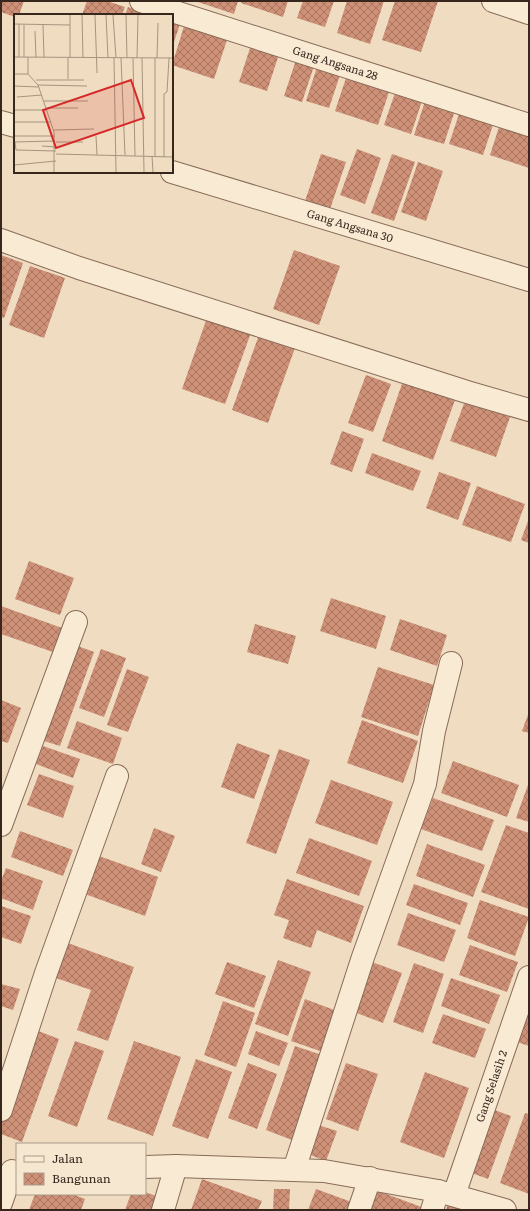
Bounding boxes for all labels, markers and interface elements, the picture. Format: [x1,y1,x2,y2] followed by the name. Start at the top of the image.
[14,14,173,173] inset map
[291,41,380,83] street label: Gang Angsana 28
[305,204,395,246] street label: Gang Angsana 30
[471,1047,510,1124] street label: Gang Selasih 2
[16,1143,146,1195] legend
[52,1149,83,1167] text: Jalan
[52,1169,111,1187] text: Bangunan

